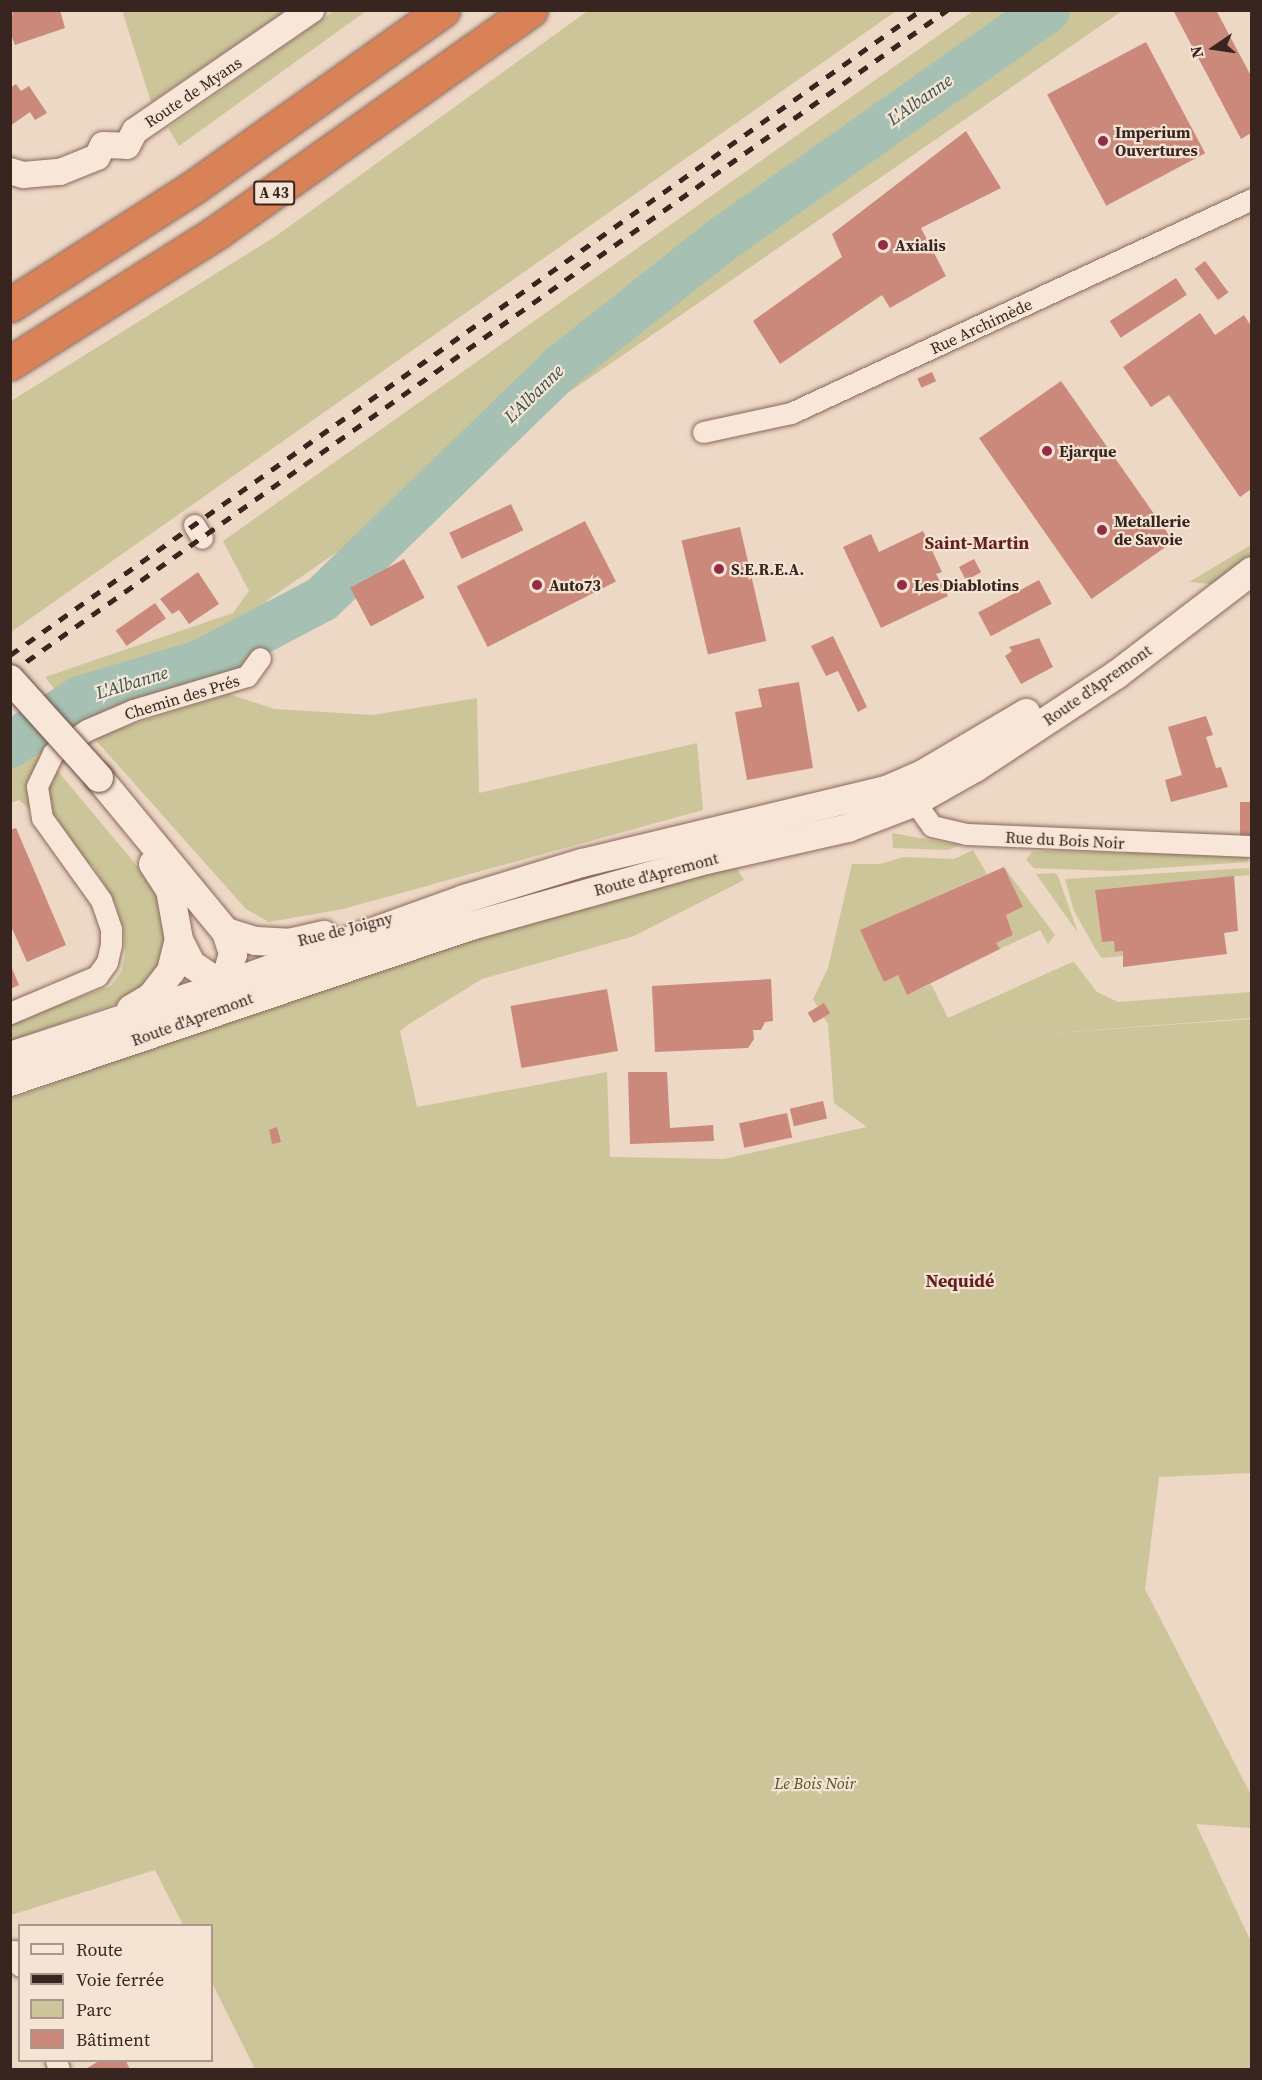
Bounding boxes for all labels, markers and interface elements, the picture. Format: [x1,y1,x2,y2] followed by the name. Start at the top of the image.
[1184,18,1244,78] north arrow
[1184,44,1208,60] text: N
[141,52,245,132] street label: Route de Myans
[883,70,957,130] water label: L'Albanne
[1115,122,1198,160] place label: Imperium Ouvertures
[1096,134,1110,148] marker: Imperium Ouvertures
[253,181,295,205] road number: A 43
[895,235,946,255] place label: Axialis
[876,238,890,252] marker: Axialis
[927,294,1035,358] street label: Rue Archimède
[500,360,568,428] water label: L'Albanne
[1059,441,1116,461] place label: Ejarque
[1040,444,1054,458] marker: Ejarque
[1114,511,1190,549] place label: Metallerie de Savoie
[1095,523,1109,537] marker: Metallerie de Savoie
[925,532,1029,554] district label: Saint-Martin
[731,559,804,579] place label: S.E.R.E.A.
[712,562,726,576] marker: S.E.R.E.A.
[549,575,601,595] place label: Auto73
[914,575,1019,595] place label: Les Diablotins
[530,578,544,592] marker: Auto73
[895,578,909,592] marker: Les Diablotins
[1039,640,1155,730] street label: Route d'Apremont
[93,662,171,704] water label: L'Albanne
[122,670,242,724] street label: Chemin des Prés
[1005,827,1125,853] street label: Rue du Bois Noir
[592,848,720,900] street label: Route d'Apremont
[296,908,394,950] street label: Rue de Joigny
[129,988,255,1050] street label: Route d'Apremont
[926,1270,994,1292] district label: Nequidé
[774,1773,856,1793] park label: Le Bois Noir
[18,1924,213,2062] legend
[76,1937,123,1962] text: Route
[76,1967,164,1992] text: Voie ferrée
[76,1997,112,2022] text: Parc
[76,2027,150,2052] text: Bâtiment

